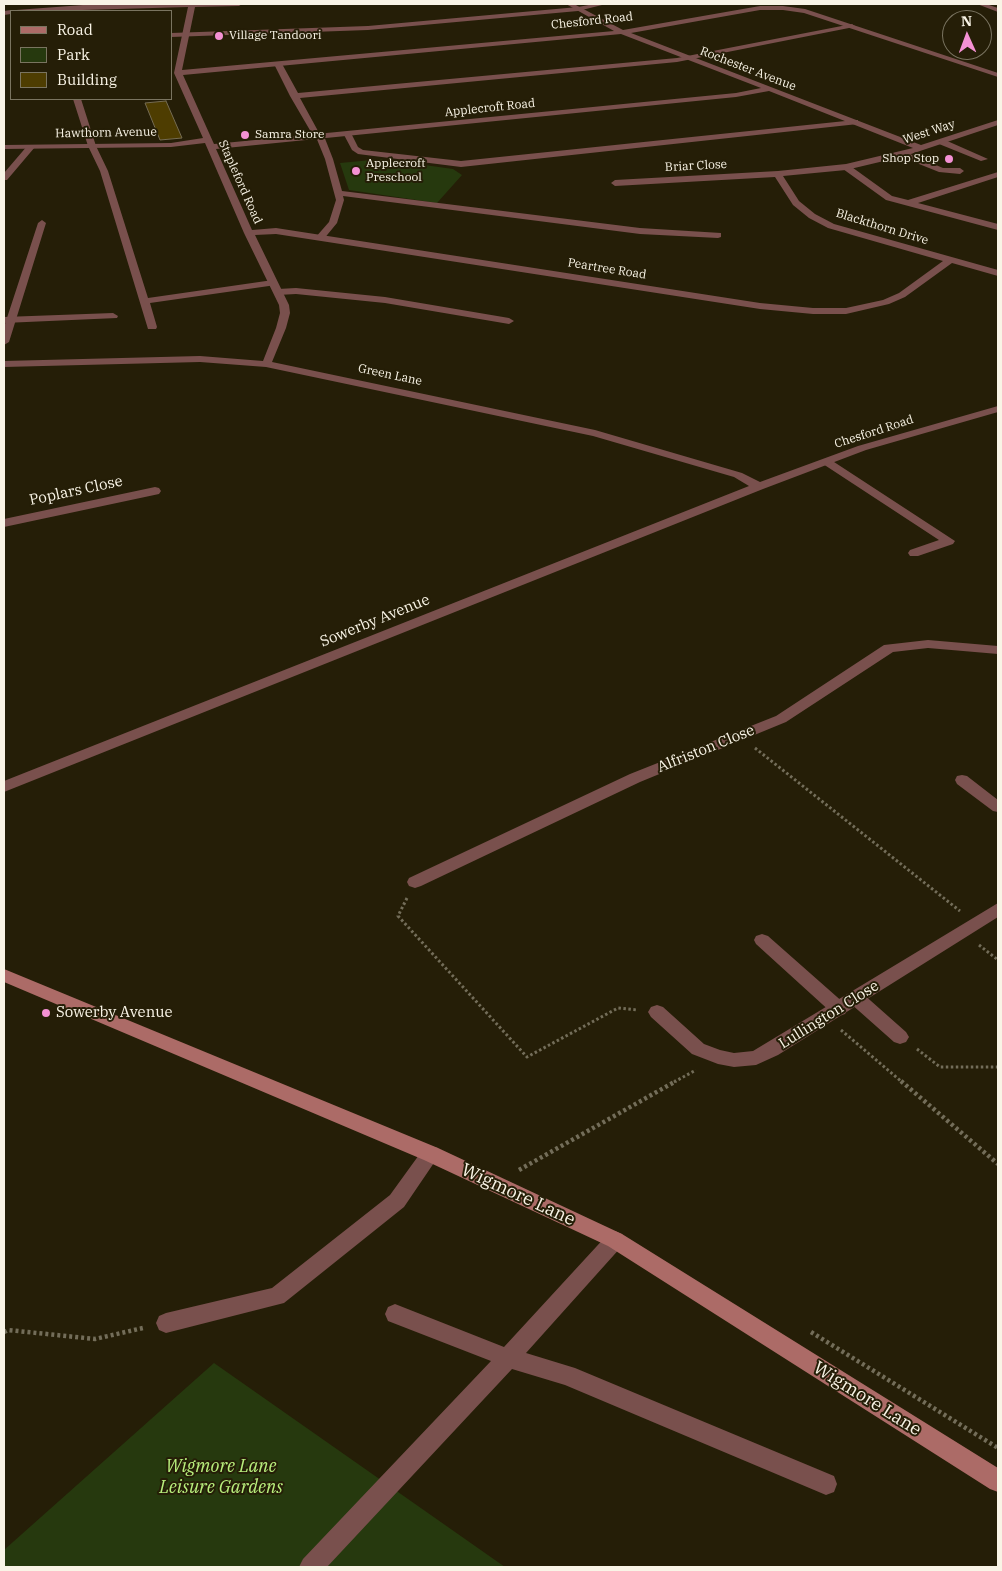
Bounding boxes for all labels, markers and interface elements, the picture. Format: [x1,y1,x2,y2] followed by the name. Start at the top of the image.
[10,10,172,100] legend
[550,10,634,32] street label: Chesford Road
[942,10,992,60] north arrow
[961,12,972,30] text: N
[57,20,93,39] text: Road
[229,29,321,43] place label: Village Tandoori
[213,30,225,42] marker: Village Tandoori
[698,44,798,94] street label: Rochester Avenue
[57,45,90,64] text: Park
[57,70,117,89] text: Building
[444,96,536,120] street label: Applecroft Road
[901,117,957,147] street label: West Way
[55,125,157,141] street label: Hawthorn Avenue
[255,128,325,142] place label: Samra Store
[239,129,251,141] marker: Samra Store
[215,138,265,226] street label: Stapleford Road
[882,152,939,166] place label: Shop Stop
[943,153,955,165] marker: Shop Stop
[366,157,425,185] place label: Applecroft Preschool
[665,157,727,175] street label: Briar Close
[350,165,362,177] marker: Applecroft Preschool
[834,206,930,248] street label: Blackthorn Drive
[567,256,647,282] street label: Peartree Road
[357,361,423,389] street label: Green Lane
[833,412,915,452] street label: Chesford Road
[28,472,124,510] street label: Poplars Close
[318,591,432,651] street label: Sowerby Avenue
[655,721,757,777] street label: Alfriston Close
[776,977,882,1053] street label: Lullington Close
[56,1004,173,1022] place label: Sowerby Avenue
[40,1007,52,1019] marker: Sowerby Avenue
[458,1159,578,1231] street label: Wigmore Lane
[809,1357,925,1441] street label: Wigmore Lane
[159,1456,283,1498] park label: Wigmore Lane Leisure Gardens

